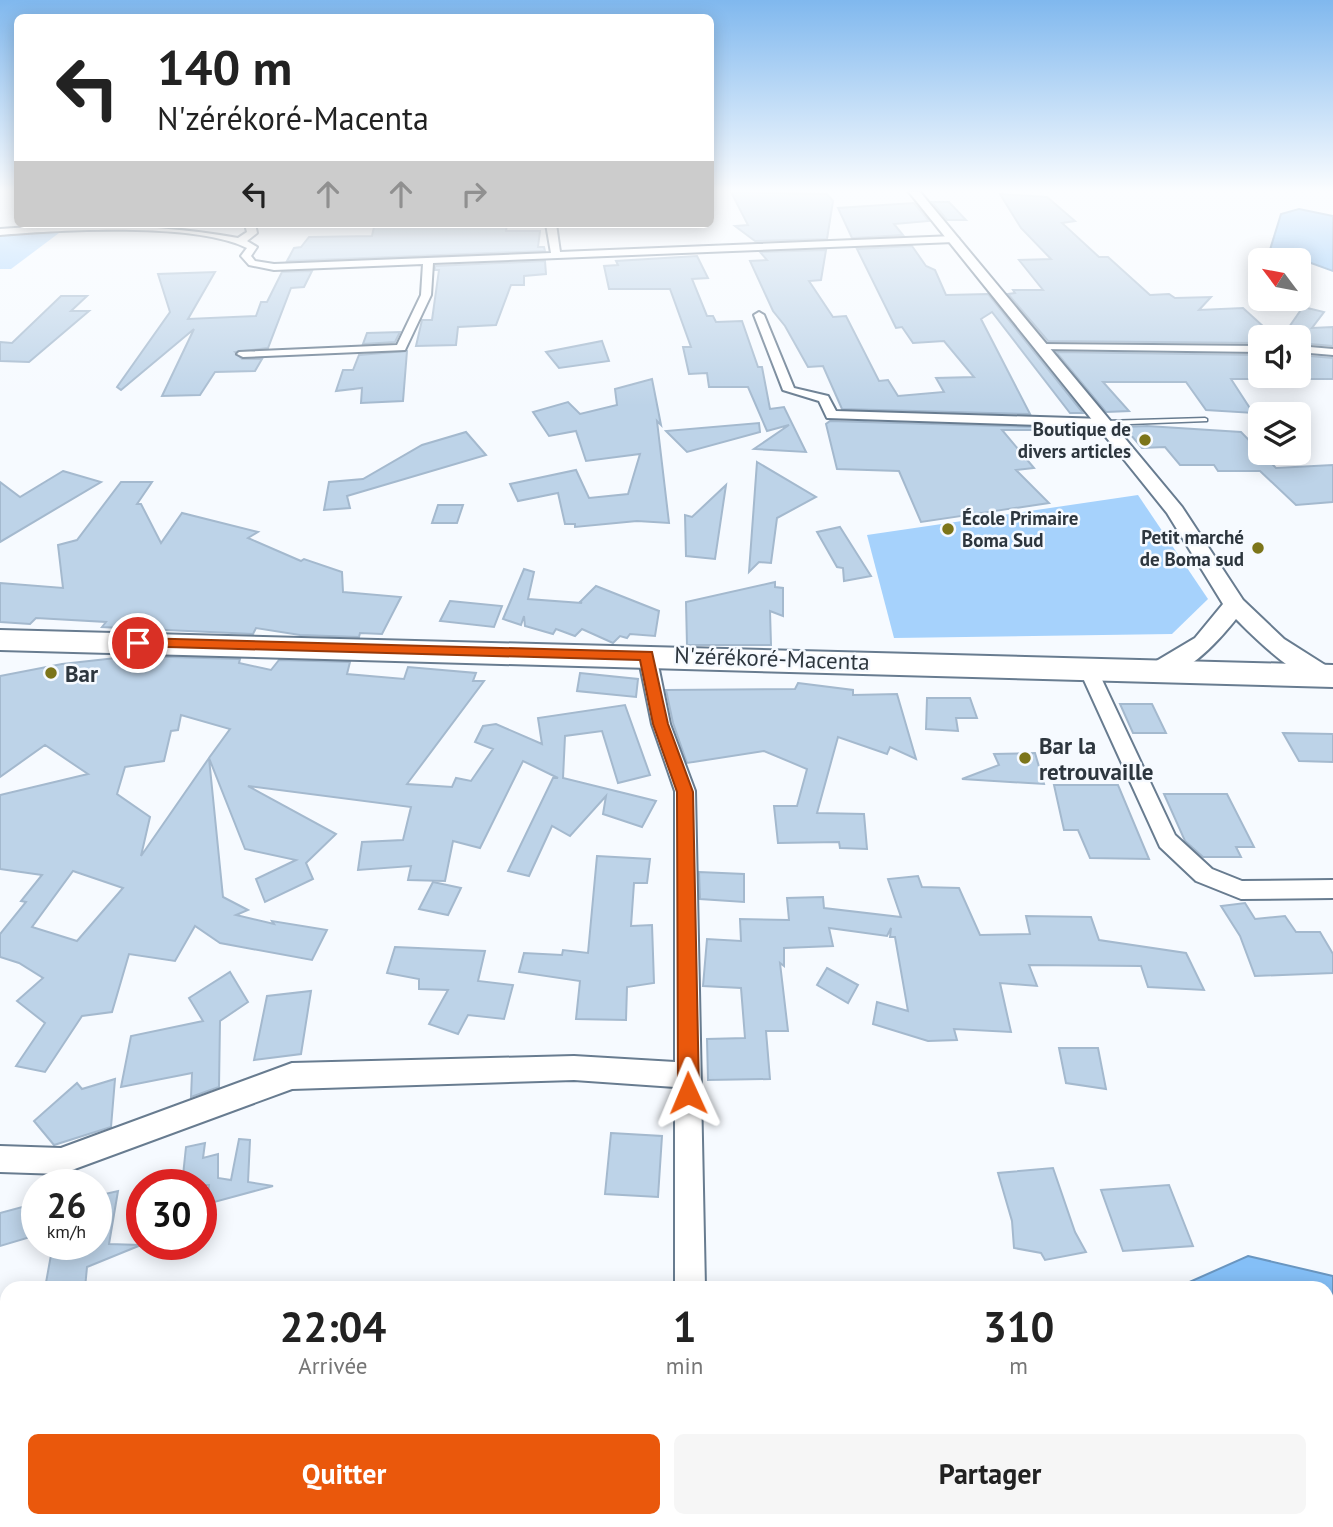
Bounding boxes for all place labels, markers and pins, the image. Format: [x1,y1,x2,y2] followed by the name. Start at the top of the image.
[1018,417,1131,463] place label: Boutique de divers articles
[1137,432,1153,448] marker: Boutique de divers articles
[962,506,1078,552] place label: École Primaire Boma Sud
[940,521,956,537] marker: École Primaire Boma Sud
[1140,525,1244,571] place label: Petit marché de Boma sud
[1250,540,1266,556] marker: Petit marché de Boma sud
[108,613,168,673] pin
[65,659,99,688] place label: Bar
[43,665,59,681] marker: Bar
[1039,731,1153,786] place label: Bar la retrouvaille
[1017,750,1033,766] marker: Bar la retrouvaille

